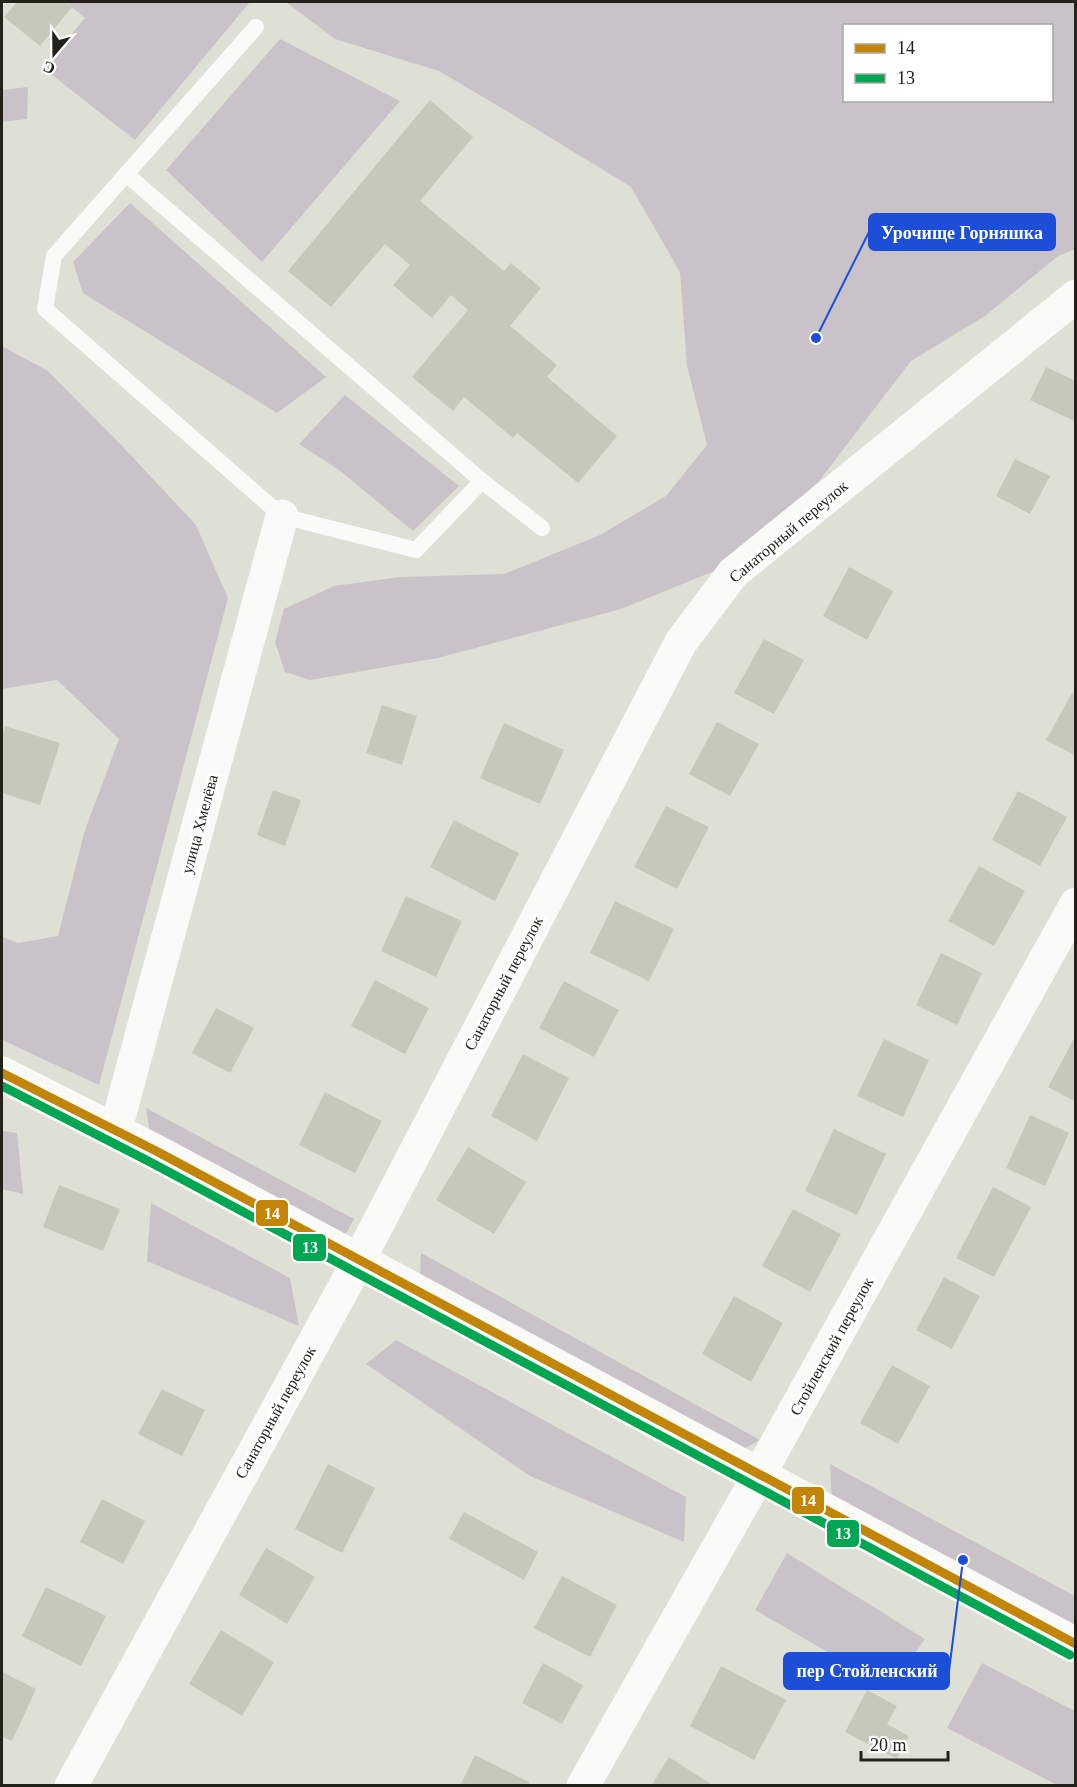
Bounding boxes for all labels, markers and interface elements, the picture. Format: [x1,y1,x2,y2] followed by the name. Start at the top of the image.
[24,24,84,84] north arrow
[843,24,1053,102] legend
[897,38,915,58] text: 14
[41,58,57,78] text: С
[897,68,915,88] text: 13
[869,214,1055,250] callout: Урочище Горняшка
[881,223,1043,243] text: Урочище Горняшка
[726,477,852,587] street label: Санаторный переулок
[178,773,222,876] street label: улица Хмелёва
[461,913,547,1054] street label: Санаторный переулок
[255,1199,289,1227] line badge: 14
[264,1205,280,1222] text: 14
[292,1233,327,1262] line badge: 13
[302,1239,318,1256] text: 13
[786,1274,877,1419] street label: Стойленский переулок
[232,1343,320,1482] street label: Санаторный переулок
[791,1486,825,1515] line badge: 14
[800,1492,816,1509] text: 14
[826,1519,860,1548] line badge: 13
[835,1525,851,1542] text: 13
[784,1653,949,1689] callout: пер Стойленский
[796,1661,938,1681] text: пер Стойленский
[861,1724,948,1762] scale bar
[870,1735,907,1755] text: 20 m

